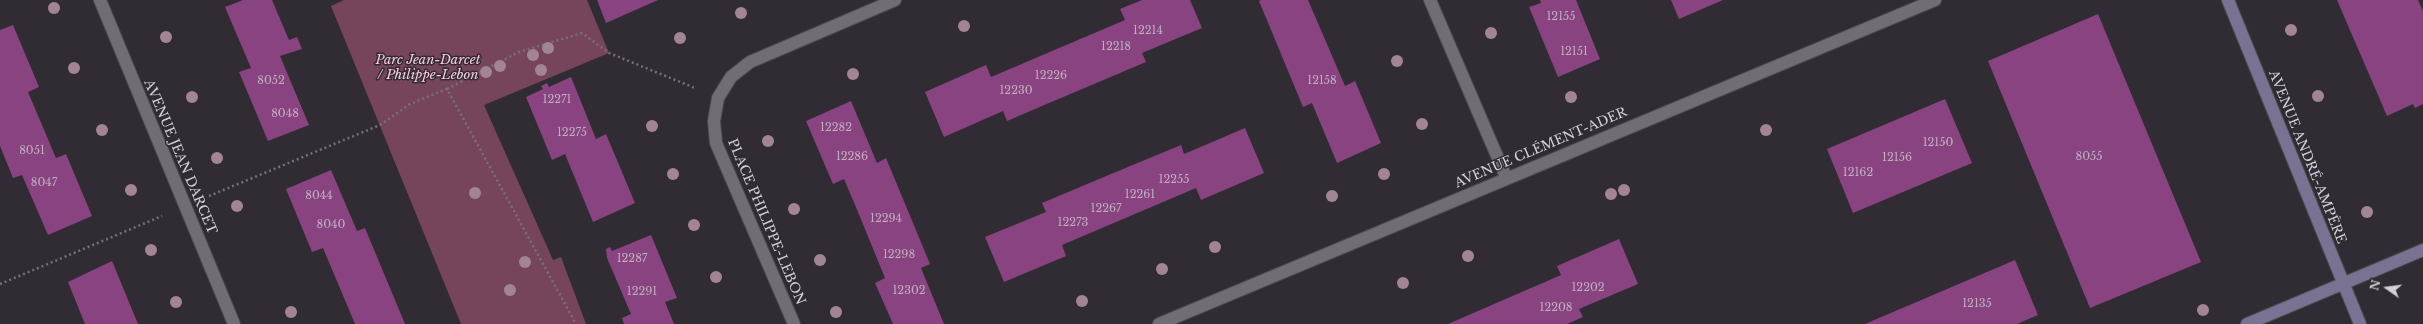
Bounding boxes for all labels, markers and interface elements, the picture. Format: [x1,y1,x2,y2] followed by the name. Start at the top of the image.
[1546,10,1576,24] house number: 12155
[1133,24,1163,38] house number: 12214
[1101,40,1131,54] house number: 12218
[1560,45,1588,59] house number: 12151
[376,52,480,83] park label: Parc Jean-Darcet / Philippe-Lebon
[2265,68,2349,246] street label: AVENUE ANDRÉ-AMPÈRE
[1035,69,1067,83] house number: 12226
[257,74,285,88] house number: 8052
[1307,74,1337,88] house number: 12158
[140,77,220,237] street label: AVENUE JEAN DARCET
[999,84,1033,98] house number: 12230
[543,93,571,107] house number: 12271
[1453,105,1629,191] street label: AVENUE CLÉMENT-ADER
[271,107,299,121] house number: 8048
[820,121,852,135] house number: 12282
[557,126,587,140] house number: 12275
[1923,136,1953,150] house number: 12150
[724,137,808,307] street label: PLACE PHILIPPE-LEBON
[19,144,45,158] house number: 8051
[836,150,868,164] house number: 12286
[2075,150,2103,164] house number: 8055
[1882,151,1912,165] house number: 12156
[1843,166,1873,180] house number: 12162
[1159,173,1189,187] house number: 12255
[31,176,57,190] house number: 8047
[1125,188,1155,202] house number: 12261
[305,189,333,203] house number: 8044
[1090,202,1122,216] house number: 12267
[870,212,902,226] house number: 12294
[1058,216,1088,230] house number: 12273
[317,218,345,232] house number: 8040
[883,248,915,262] house number: 12298
[617,252,647,266] house number: 12287
[2367,268,2407,308] north arrow
[2367,278,2383,292] text: N
[1571,281,1605,295] house number: 12202
[892,284,926,298] house number: 12302
[627,285,657,299] house number: 12291
[1962,297,1992,311] house number: 12135
[1540,301,1572,315] house number: 12208

